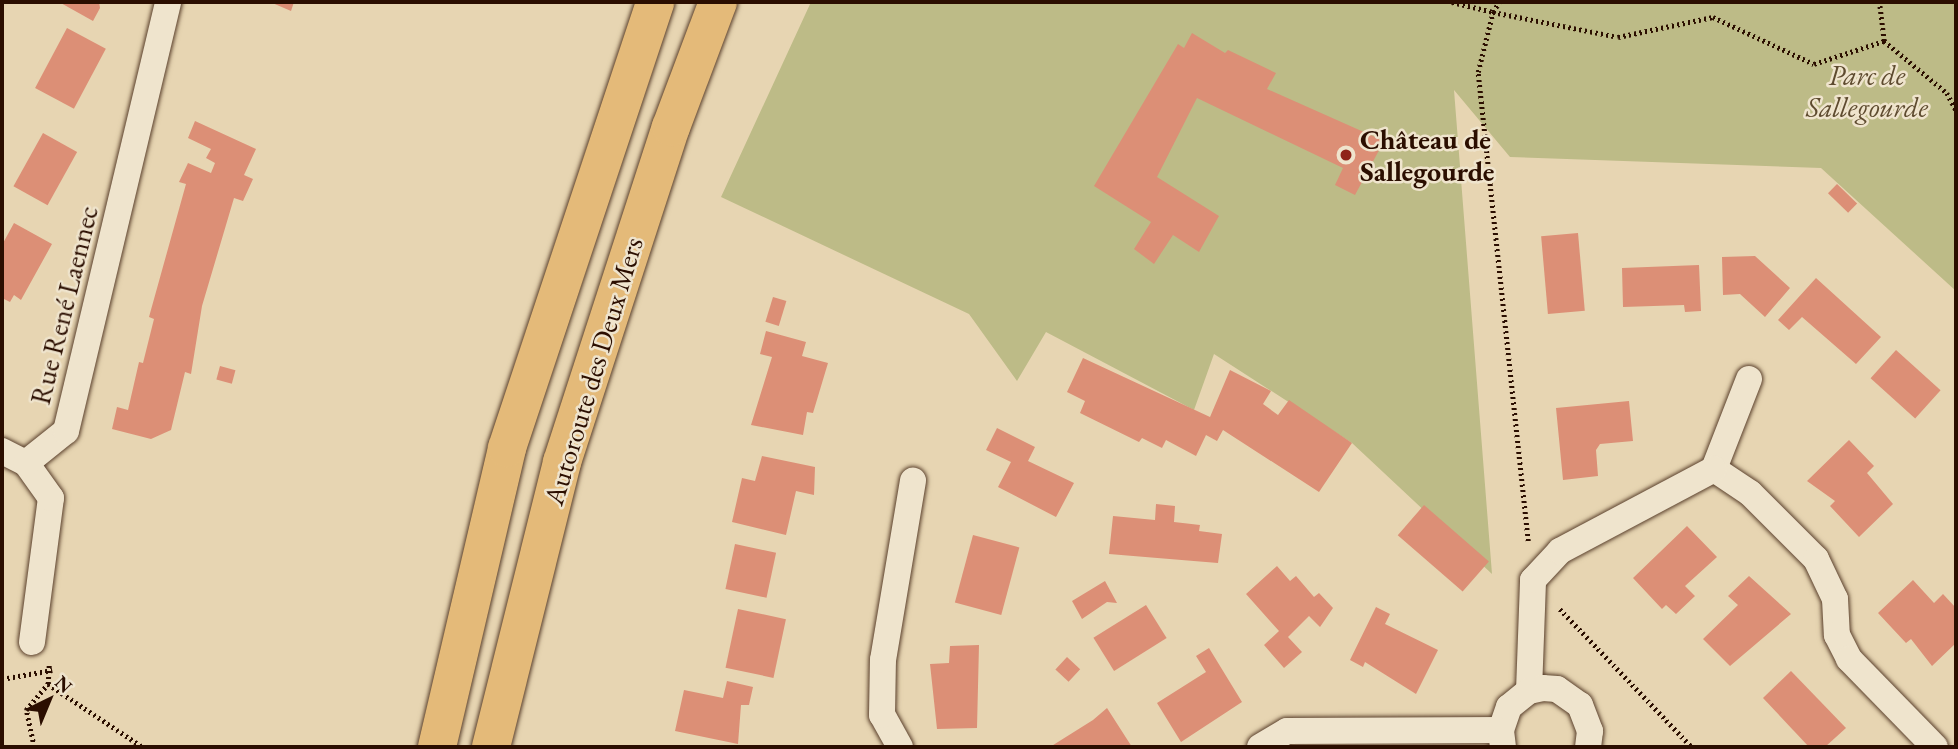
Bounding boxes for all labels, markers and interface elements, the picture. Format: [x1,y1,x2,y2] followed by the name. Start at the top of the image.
[1806,58,1928,124] park label: Parc de Sallegourde
[1360,122,1495,188] place label: Château de Sallegourde
[1338,147,1354,163] marker: Château de Sallegourde
[23,202,105,408] street label: Rue René Laennec
[536,233,650,509] street label: Autoroute des Deux Mers
[14,665,84,735] north arrow
[50,670,78,699] text: N

